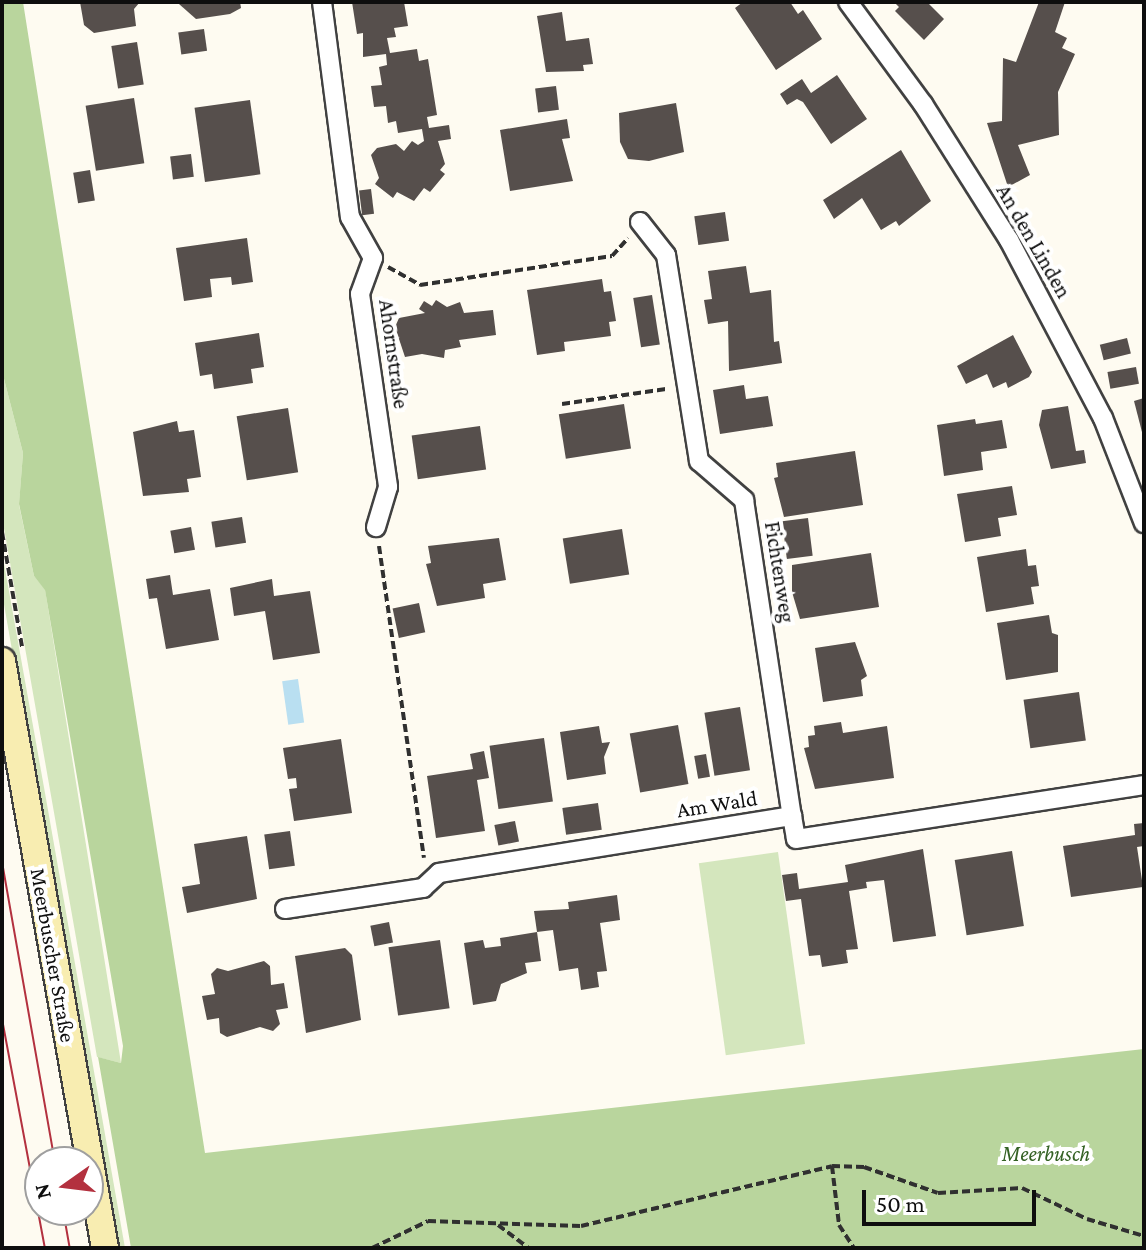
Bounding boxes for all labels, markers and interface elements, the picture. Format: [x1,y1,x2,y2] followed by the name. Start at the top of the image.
[991,179,1077,303] street label: An den Linden
[373,298,415,410] street label: Ahornstraße
[759,519,801,625] street label: Fichtenweg
[675,785,759,823] street label: Am Wald
[25,866,81,1044] street label: Meerbuscher Straße
[1002,1141,1090,1167] park label: Meerbusch
[24,1146,104,1226] north arrow
[866,1174,1040,1224] scale bar
[28,1181,56,1202] text: N
[876,1190,925,1217] text: 50 m

